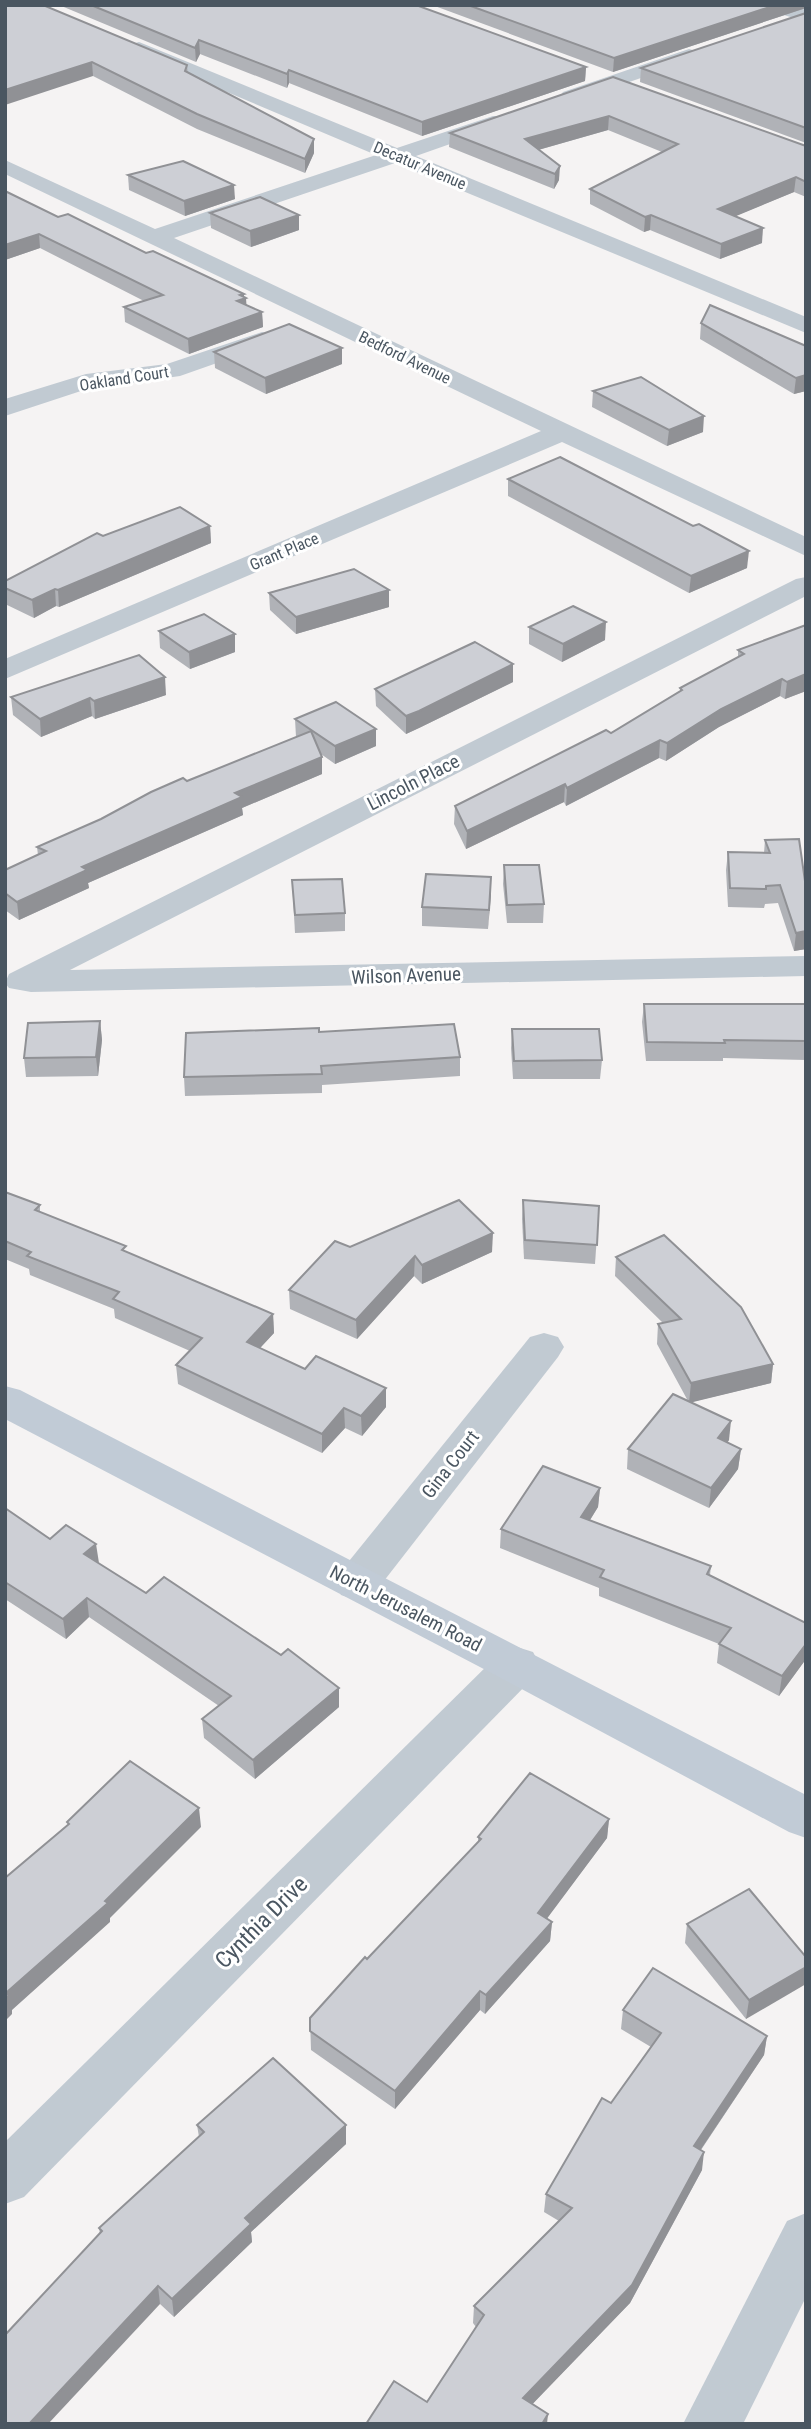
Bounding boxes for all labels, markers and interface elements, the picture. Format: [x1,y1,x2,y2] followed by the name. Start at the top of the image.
[371,137,469,194] street label: Decatur Avenue
[356,327,454,388] street label: Bedford Avenue
[78,362,170,395] street label: Oakland Court
[247,528,321,574] street label: Grant Place
[363,749,463,816] street label: Lincoln Place
[351,962,461,989] street label: Wilson Avenue
[417,1426,484,1503] street label: Gina Court
[326,1560,486,1657] street label: North Jerusalem Road
[210,1871,313,1974] street label: Cynthia Drive

